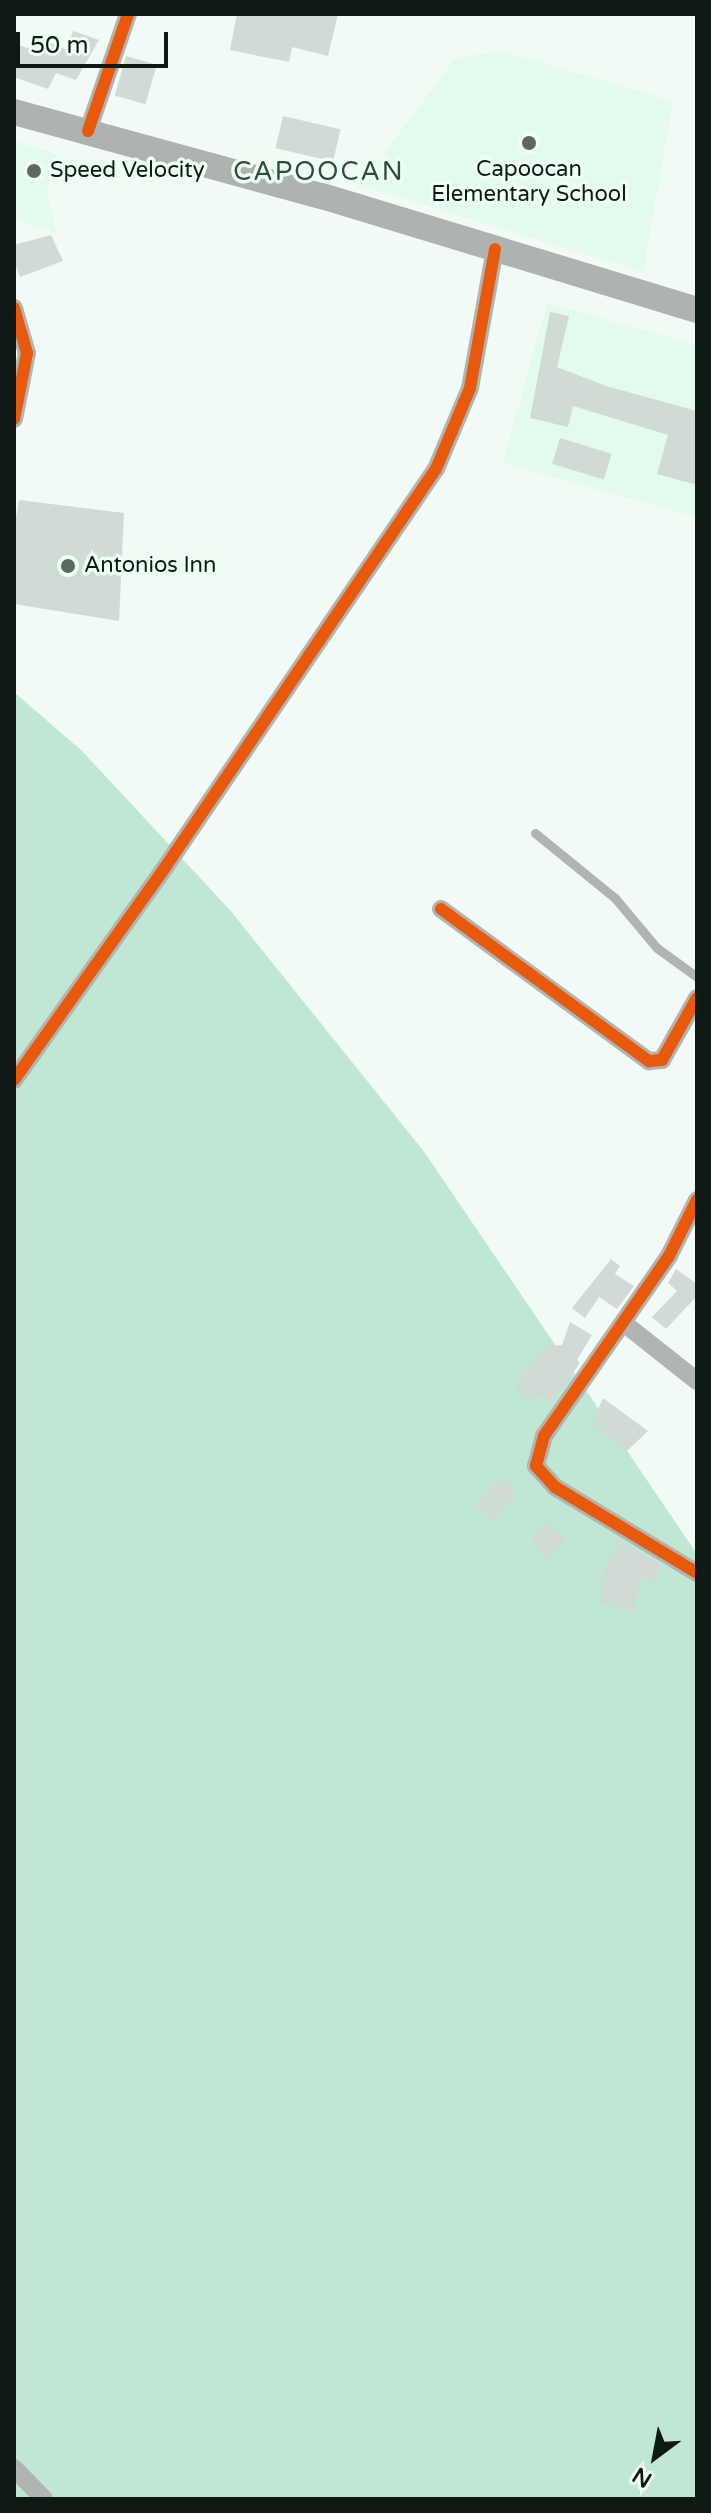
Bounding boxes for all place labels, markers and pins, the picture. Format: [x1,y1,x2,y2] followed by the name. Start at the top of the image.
[520,134,538,152] marker: Capoocan Elementary School
[431,156,627,208] place label: Capoocan Elementary School
[50,158,204,184] place label: Speed Velocity
[25,162,43,180] marker: Speed Velocity
[84,553,216,579] place label: Antonios Inn
[59,557,77,575] marker: Antonios Inn

